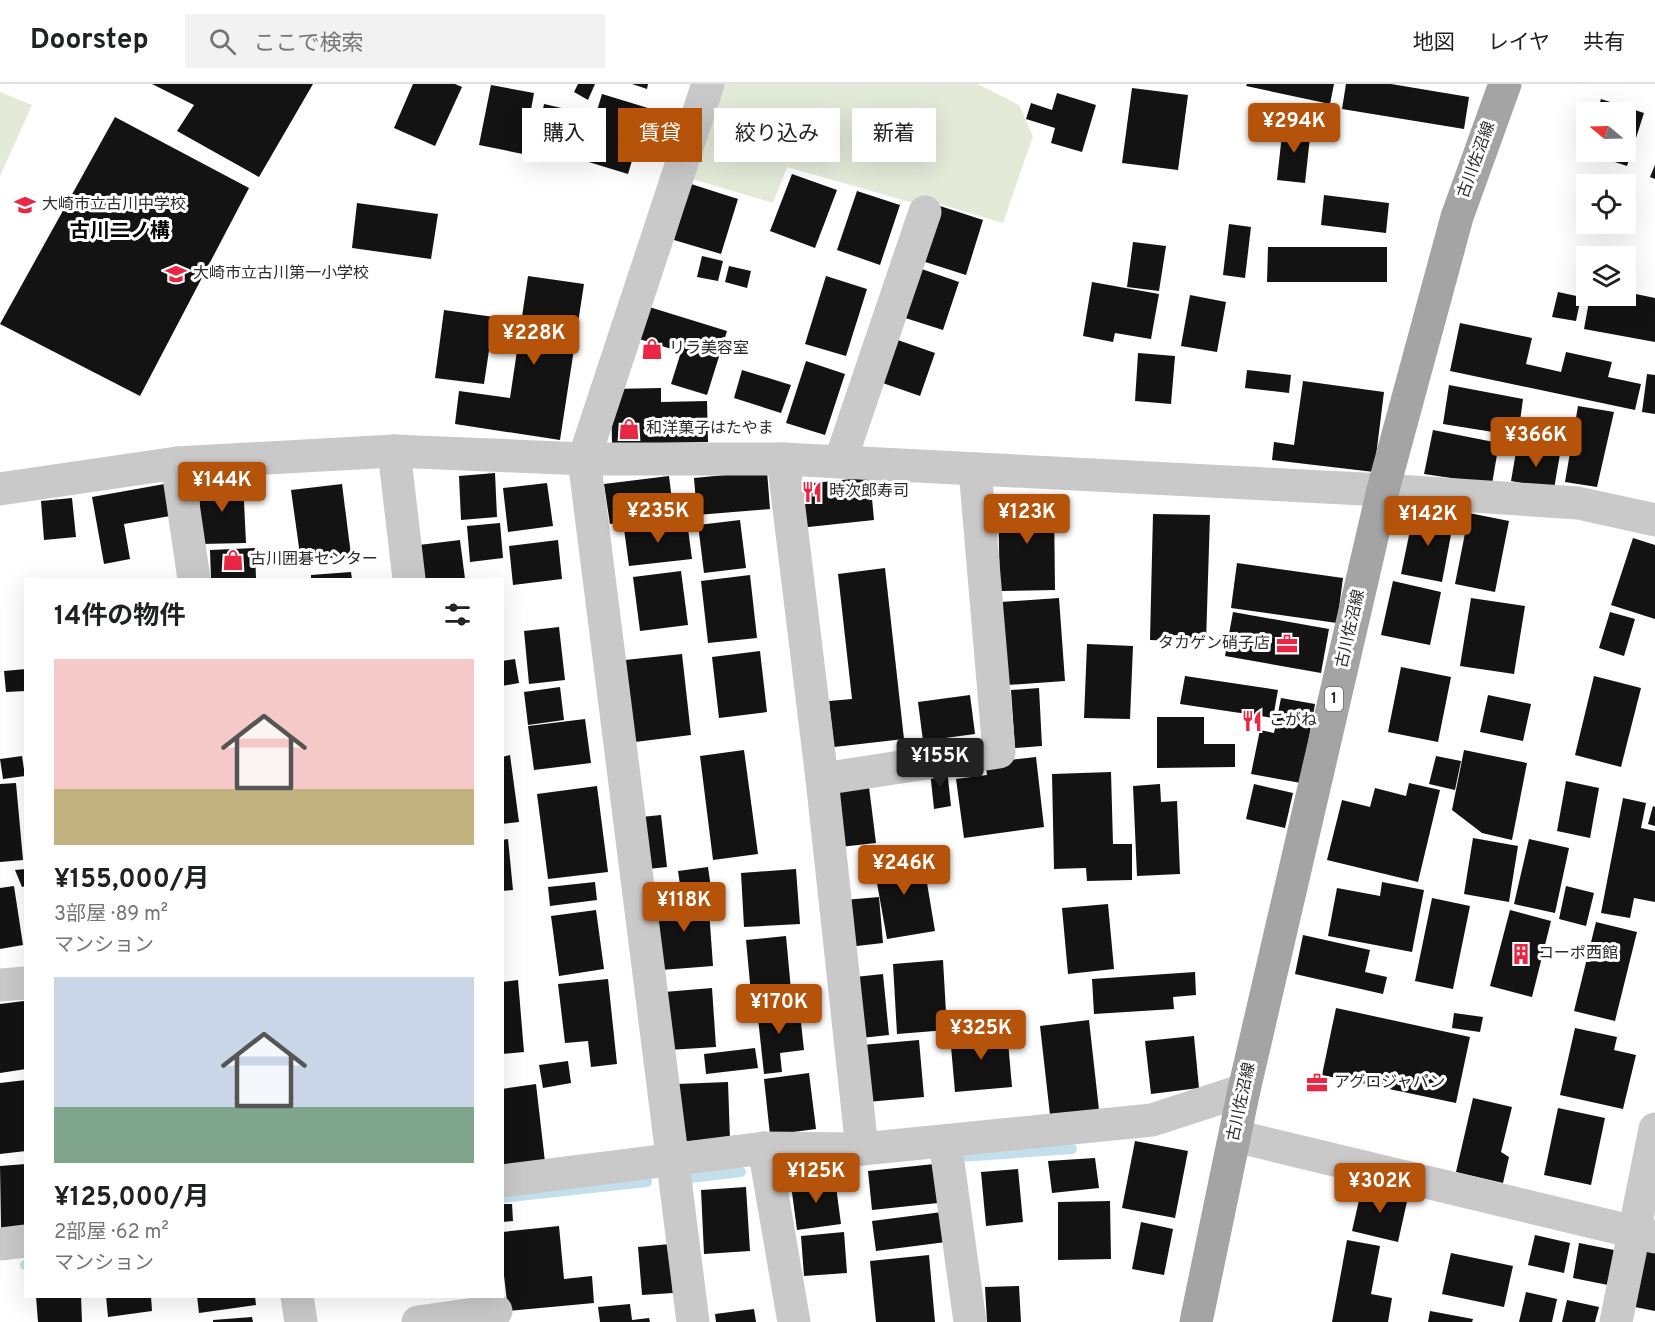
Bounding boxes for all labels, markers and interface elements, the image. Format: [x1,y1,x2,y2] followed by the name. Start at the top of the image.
[185,14,605,68] search box
[30,23,149,59] text: Doorstep
[206,25,239,58] icon: search
[1413,30,1455,57] text: 地図
[1488,30,1550,57] text: レイヤ
[1583,30,1625,57] text: 共有
[254,31,364,58] text: ここで検索
[1576,102,1636,162] north arrow
[1576,102,1636,306] map controls
[1252,103,1336,154] pin: ¥294K
[522,108,606,162] chip: 購入
[618,108,702,162] chip: 賃貸
[714,108,840,162] chip: 絞り込み
[852,108,936,162] chip: 新着
[1262,109,1326,135] text: ¥294K
[1454,119,1500,201] street label: 古川佐沼線
[1576,174,1636,234] button: locate
[13,193,37,217] school or university icon: 大崎市立古川中学校
[42,195,186,215] place label: 大崎市立古川中学校
[70,219,170,245] district label: 古川二ノ構
[1576,246,1636,306] button: layers
[164,262,188,286] school or university icon: 大崎市立古川第一小学校
[193,264,369,284] place label: 大崎市立古川第一小学校
[492,315,576,366] pin: ¥228K
[502,321,566,347] text: ¥228K
[640,337,664,361] shop icon: リラ美容室
[669,339,749,359] place label: リラ美容室
[617,417,641,441] shop icon: 和洋菓子はたやま
[1494,417,1578,468] pin: ¥366K
[646,419,774,439] place label: 和洋菓子はたやま
[1505,423,1567,449] text: ¥366K
[180,462,264,513] pin: ¥144K
[192,468,252,494] text: ¥144K
[800,480,824,504] restaurant icon: 時次郎寿司
[829,482,909,502] place label: 時次郎寿司
[616,493,700,544] pin: ¥235K
[985,494,1069,545] pin: ¥123K
[1386,496,1470,547] pin: ¥142K
[627,499,689,525] text: ¥235K
[998,500,1056,526] text: ¥123K
[1398,502,1458,528] text: ¥142K
[221,548,245,572] shop icon: 古川囲碁センター
[250,550,378,570] place label: 古川囲碁センター
[1332,588,1370,670] street label: 古川佐沼線
[441,598,474,631] icon: filters
[54,601,185,634] text: 14件の物件
[1275,632,1299,656] office icon: タカゲン硝子店
[1158,634,1270,654] place label: タカゲン硝子店
[1325,687,1343,711] road number: 1
[210,698,318,806] icon: home
[1240,709,1264,733] restaurant icon: こがね
[1269,711,1317,731] place label: こがね
[898,738,982,789] pin: ¥155K
[911,744,969,770] text: ¥155K
[862,845,946,896] pin: ¥246K
[872,851,936,877] text: ¥246K
[54,864,210,897] text: ¥155,000/月
[642,882,726,933] pin: ¥118K
[657,888,711,914] text: ¥118K
[54,902,168,928] text: 3部屋 · 89 m²
[54,933,154,959] text: マンション
[1509,942,1533,966] building icon: コーポ西館
[1538,944,1618,964] place label: コーポ西館
[737,984,821,1035] pin: ¥170K
[750,990,808,1016] text: ¥170K
[939,1010,1023,1061] pin: ¥325K
[210,1016,318,1124] icon: home
[950,1016,1012,1042] text: ¥325K
[1224,1061,1260,1143] street label: 古川佐沼線
[1305,1071,1329,1095] office icon: アグロジャパン
[1334,1073,1445,1093] place label: アグロジャパン
[774,1153,858,1204] pin: ¥125K
[787,1159,845,1185] text: ¥125K
[1338,1163,1422,1214] pin: ¥302K
[1348,1169,1412,1195] text: ¥302K
[54,1182,210,1215] text: ¥125,000/月
[54,1220,169,1246] text: 2部屋 · 62 m²
[54,1251,154,1277] text: マンション

